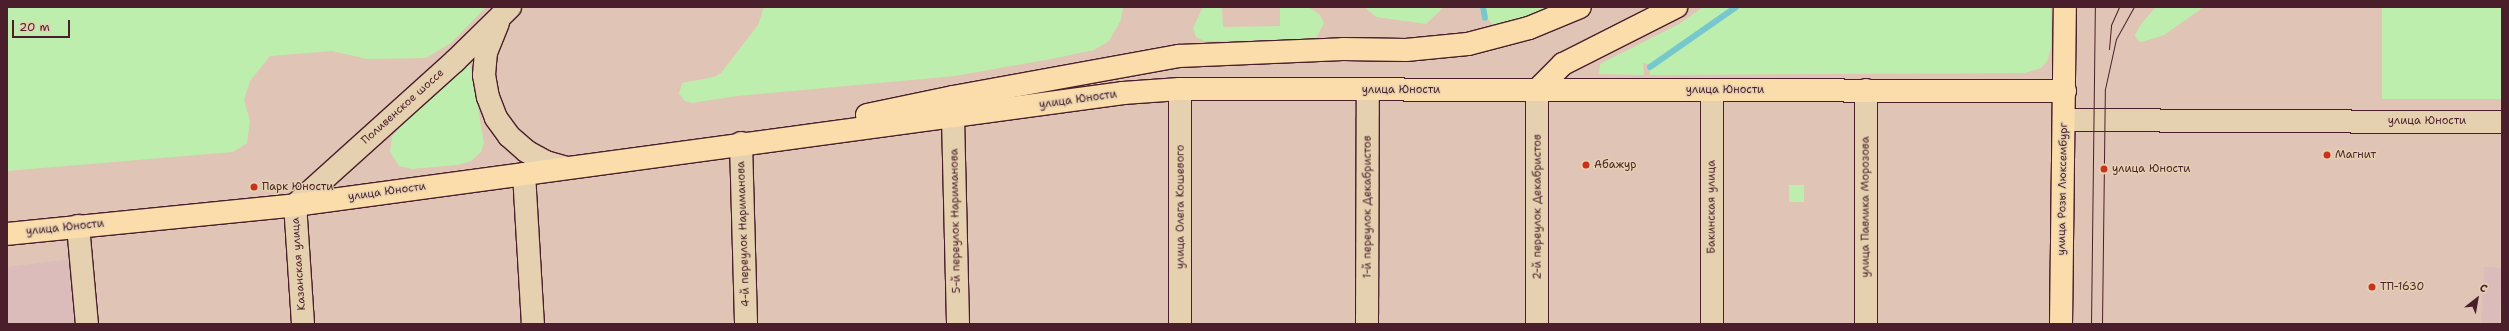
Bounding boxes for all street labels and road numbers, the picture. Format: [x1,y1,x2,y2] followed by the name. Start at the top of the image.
[359,67,447,147] street label: Поливенское шоссе
[1362,83,1440,97] street label: улица Юности
[1686,83,1764,97] street label: улица Юности
[1038,88,1118,112] street label: улица Юности
[2388,114,2466,128] street label: улица Юности
[2055,122,2071,256] street label: улица Розы Люксембург
[1531,134,1545,280] street label: 2-й переулок Декабристов
[1361,136,1375,278] street label: 1-й переулок Декабристов
[1859,136,1873,278] street label: улица Павлика Морозова
[1174,145,1188,269] street label: улица Олега Кошевого
[948,148,964,294] street label: 5-й переулок Нариманова
[1705,160,1719,254] street label: Бакинская улица
[735,161,753,307] street label: 4-й переулок Нариманова
[347,180,427,204] street label: улица Юности
[25,217,105,239] street label: улица Юности
[289,217,309,311] street label: Казанская улица

